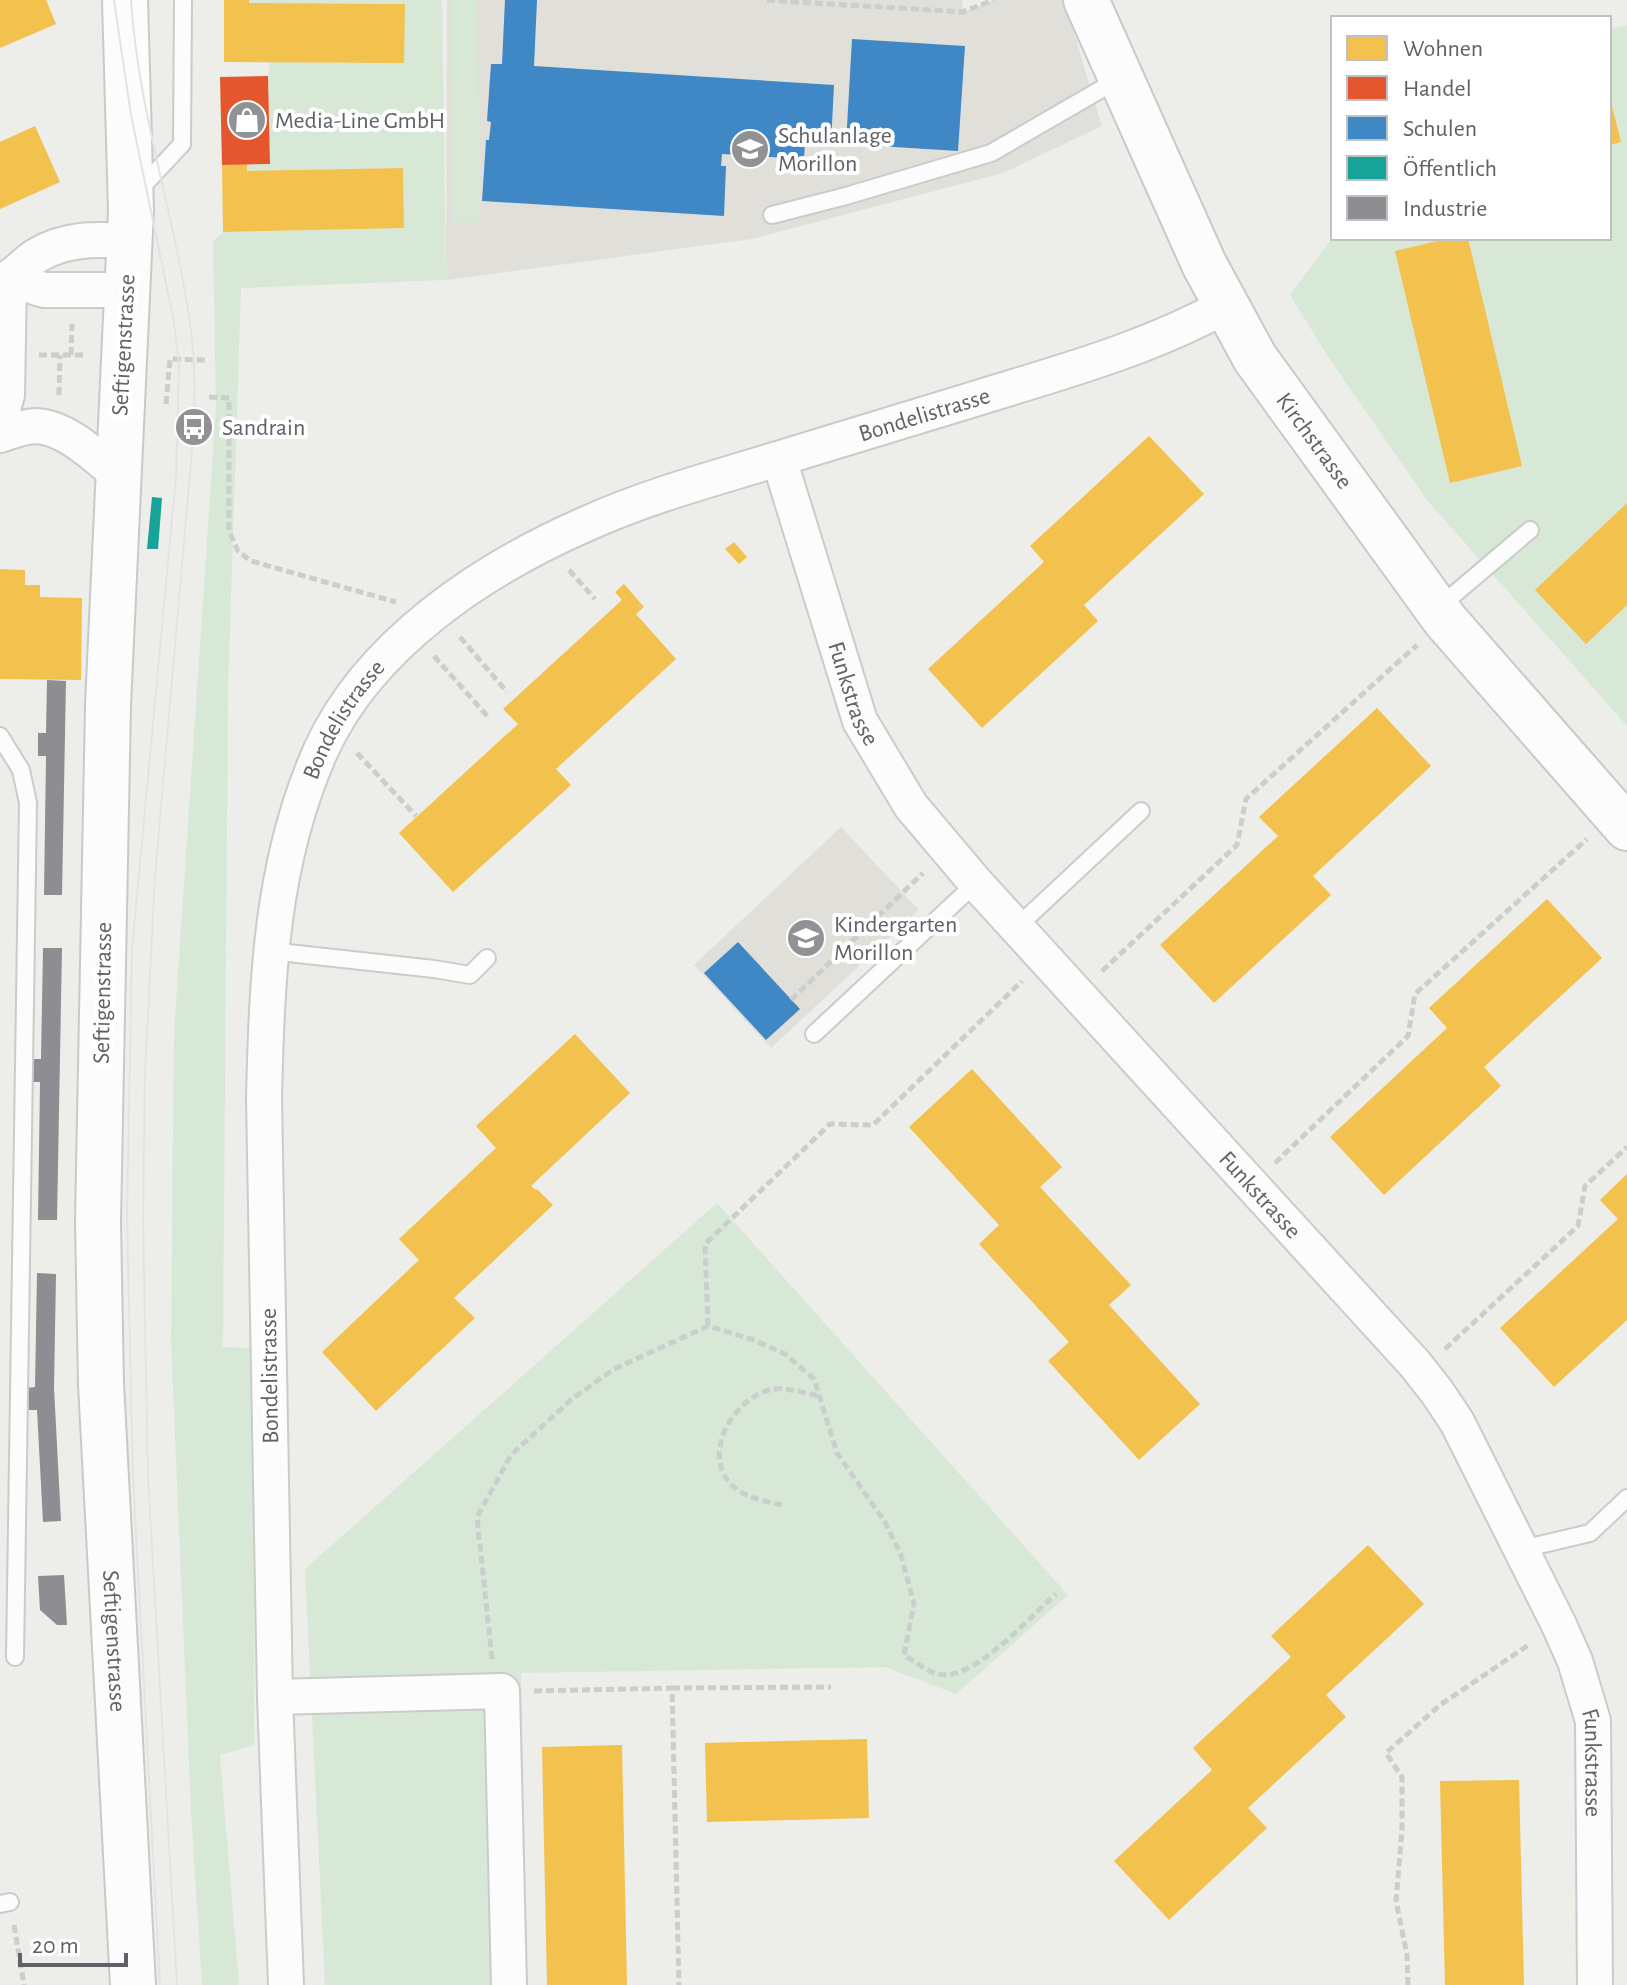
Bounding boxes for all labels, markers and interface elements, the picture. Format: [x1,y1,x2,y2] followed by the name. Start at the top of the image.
[1331,16,1611,240] legend
[1403,37,1483,61] text: Wohnen
[1403,77,1472,101] text: Handel
[226,99,268,141] shop icon: Media-Line GmbH
[275,109,445,133] place label: Media-Line GmbH
[1403,117,1477,141] text: Schulen
[778,124,892,176] place label: Schulanlage Morillon
[729,128,771,170] school or university icon: Schulanlage Morillon
[1403,156,1497,181] text: Öffentlich
[1403,197,1487,221] text: Industrie
[108,274,140,417] street label: Seftigenstrasse
[856,384,993,447] street label: Bondelistrasse
[1271,389,1357,494] street label: Kirchstrasse
[173,406,215,448] bus stop icon: Sandrain
[222,416,305,440] place label: Sandrain
[823,639,883,750] street label: Funkstrasse
[299,656,390,783] street label: Bondelistrasse
[834,913,957,965] place label: Kindergarten Morillon
[785,917,827,959] school or university icon: Kindergarten Morillon
[90,922,116,1064] street label: Seftigenstrasse
[1214,1147,1305,1243] street label: Funkstrasse
[257,1308,283,1444] street label: Bondelistrasse
[98,1569,129,1713] street label: Seftigenstrasse
[1577,1706,1605,1817] street label: Funkstrasse
[20,1917,126,1967] scale bar
[32,1934,79,1958] text: 20 m

